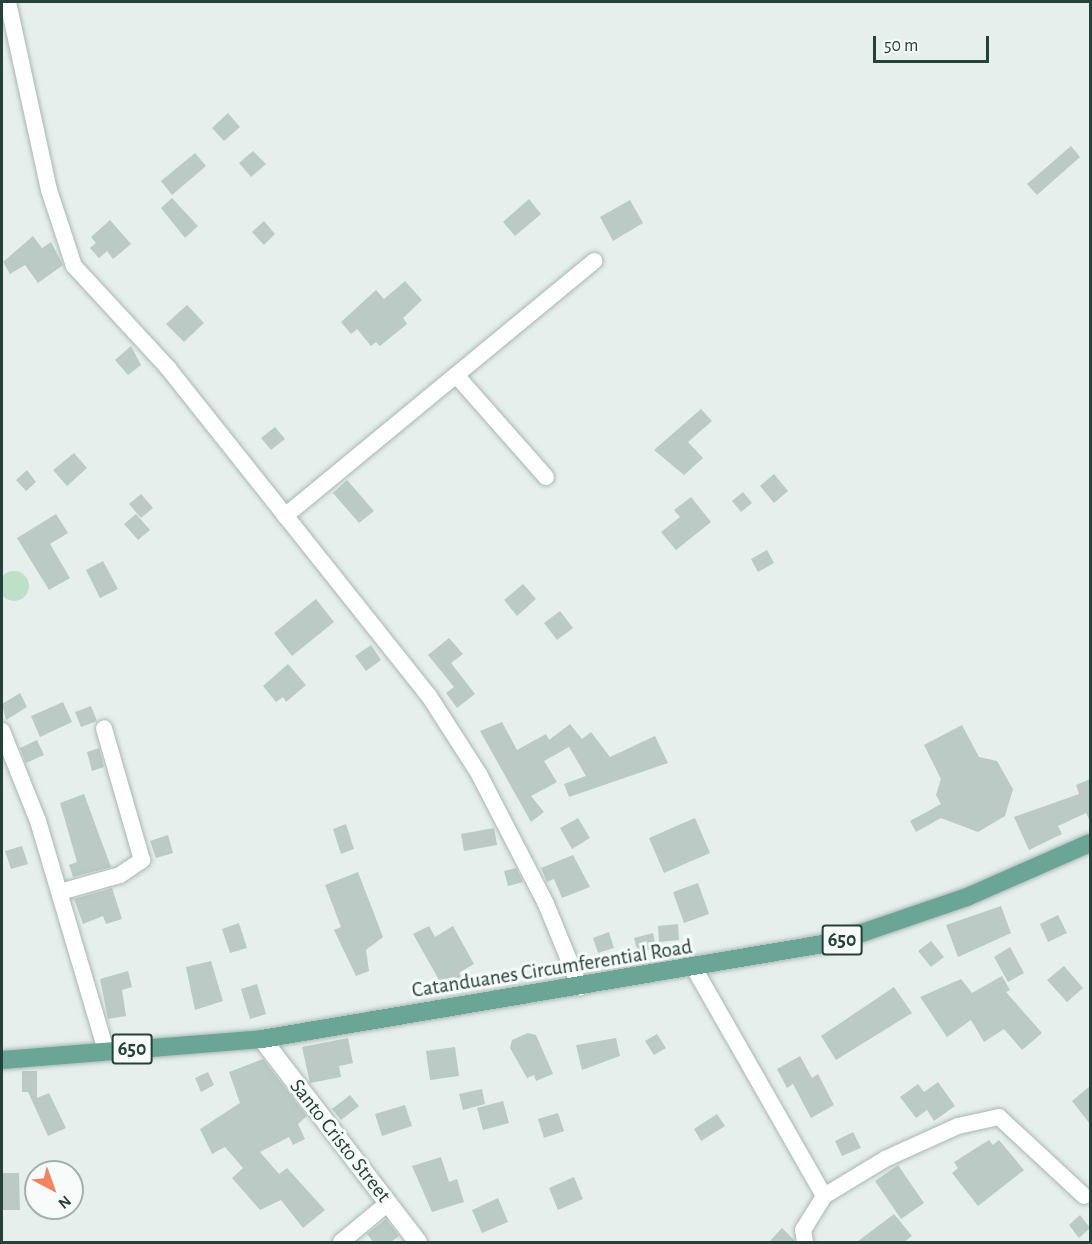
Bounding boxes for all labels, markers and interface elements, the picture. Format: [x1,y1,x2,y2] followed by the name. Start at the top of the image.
[876,24,992,62] scale bar
[884,37,918,55] text: 50 m
[821,923,863,957] road number: 650
[410,934,694,1004] street label: Catanduanes Circumferential Road
[111,1032,153,1066] road number: 650
[284,1074,396,1208] street label: Santo Cristo Street
[24,1160,84,1220] north arrow
[55,1192,74,1212] text: N

